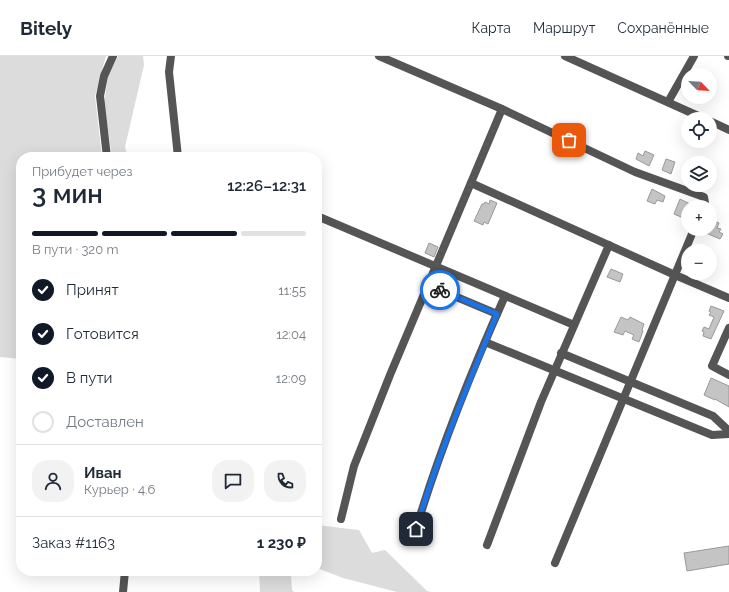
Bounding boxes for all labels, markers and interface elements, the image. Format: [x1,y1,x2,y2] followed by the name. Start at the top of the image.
[20,17,72,39] text: Bitely
[472,20,511,36] text: Карта
[533,20,595,36] text: Маршрут
[617,20,709,36] text: Сохранённые
[681,68,717,104] north arrow
[681,68,717,280] map controls
[681,112,717,148] button: locate
[552,123,586,157] pin
[558,129,580,151] icon: bag
[681,156,717,192] button: layers
[32,164,132,179] text: Прибудет через
[227,177,306,195] text: 12:26–12:31
[32,179,103,209] text: 3 мин
[681,200,717,236] button: +
[32,242,118,257] text: В пути · 320 m
[681,244,717,280] button: −
[420,270,460,310] courier
[32,279,54,301] icon: check
[429,279,451,301] icon: bike
[66,281,119,299] text: Принят
[278,283,306,298] text: 11:55
[32,323,54,345] icon: check
[66,325,139,343] text: Готовится
[276,327,306,342] text: 12:04
[32,367,54,389] icon: check
[66,369,113,387] text: В пути
[276,371,306,386] text: 12:09
[66,413,144,431] text: Доставлен
[32,460,74,502] button: person
[212,460,254,502] button: chat
[264,460,306,502] button: phone
[84,464,122,482] text: Иван
[84,482,155,497] text: Курьер · 4.6
[399,512,433,546] pin
[405,518,427,540] icon: home
[32,534,115,552] text: Заказ #1163
[257,534,306,552] text: 1 230 ₽

